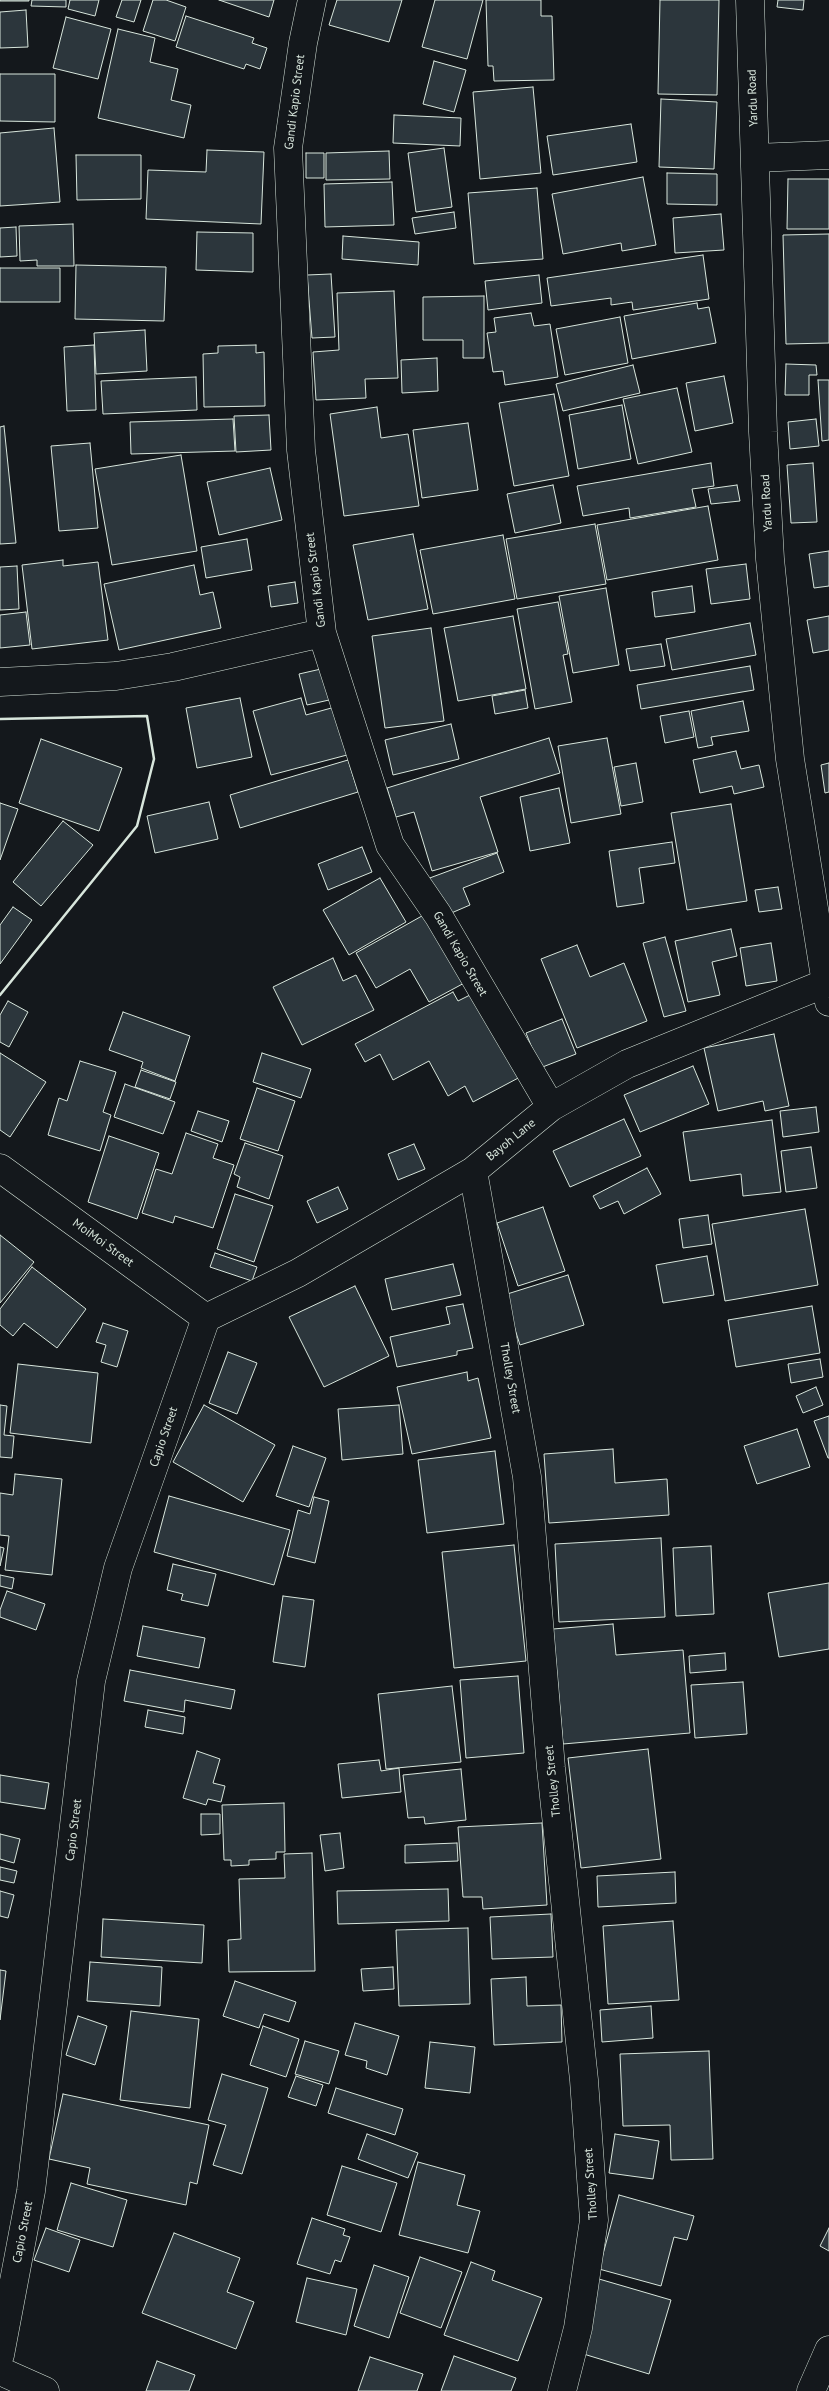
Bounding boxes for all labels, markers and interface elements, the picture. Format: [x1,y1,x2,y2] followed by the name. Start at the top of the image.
[282,54,308,150] street label: Gandi Kapio Street
[745,69,761,127] street label: Yardu Road
[758,474,776,532] street label: Yardu Road
[303,532,329,628] street label: Gandi Kapio Street
[430,909,490,999] street label: Gandi Kapio Street
[483,1116,539,1164] street label: Bayoh Lane
[70,1216,136,1270] street label: MoiMoi Street
[497,1341,523,1415] street label: Tholley Street
[147,1405,181,1469] street label: Capio Street
[542,1744,564,1818] street label: Tholley Street
[63,1798,85,1862] street label: Capio Street
[581,2148,601,2220] street label: Tholley Street
[10,2200,36,2264] street label: Capio Street

